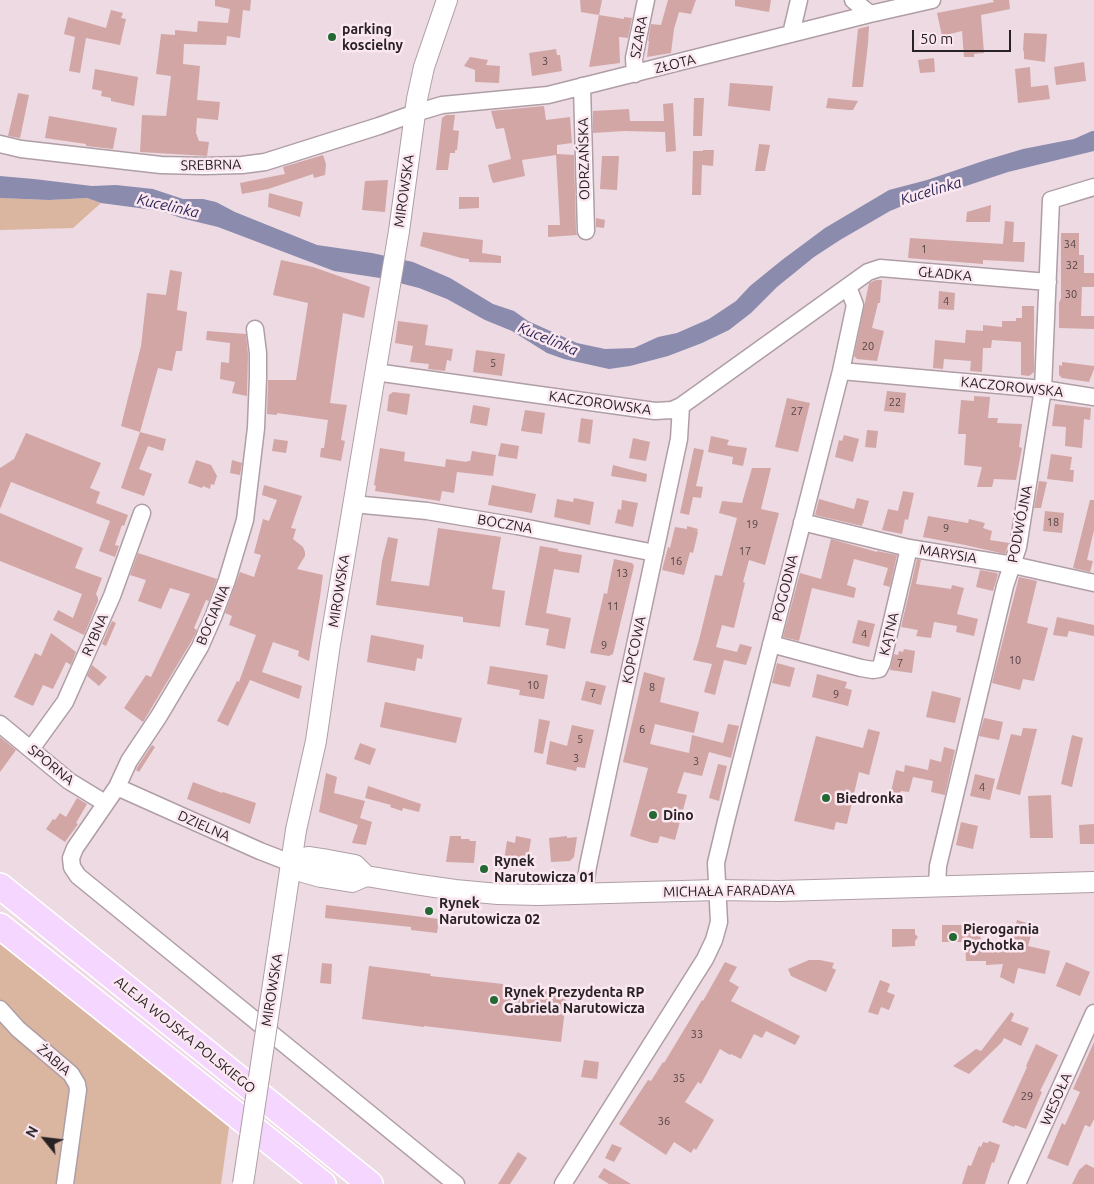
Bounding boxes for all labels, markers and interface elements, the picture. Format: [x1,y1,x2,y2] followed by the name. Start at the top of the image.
[627,14,651,60] street label: SZARA
[914,20,1013,52] scale bar
[342,21,403,54] place label: parking koscielny
[920,30,953,47] text: 50 m
[326,31,338,43] marker: parking koscielny
[653,51,697,77] street label: ZŁOTA
[542,54,548,68] house number: 3
[575,118,593,200] street label: ODRZAŃSKA
[391,153,417,229] street label: MIROWSKA
[181,156,241,174] street label: SREBRNA
[898,173,964,209] water label: Kucelinka
[135,190,201,222] water label: Kucelinka
[1064,237,1076,251] house number: 34
[921,242,927,256] house number: 1
[1066,258,1078,272] house number: 32
[917,263,973,285] street label: GŁADKA
[1065,287,1077,301] house number: 30
[943,294,949,308] house number: 4
[515,318,581,360] water label: Kucelinka
[862,339,874,353] house number: 20
[490,356,496,370] house number: 5
[960,373,1064,401] street label: KACZOROWSKA
[548,388,652,418] street label: KACZOROWSKA
[889,395,901,409] house number: 22
[791,404,803,418] house number: 27
[1004,484,1036,564] street label: PODWÓJNA
[476,511,534,537] street label: BOCZNA
[1047,515,1059,529] house number: 18
[746,517,758,531] house number: 19
[943,521,949,535] house number: 9
[918,541,978,567] street label: MARYSIA
[739,544,751,558] house number: 17
[325,553,353,629] street label: MIROWSKA
[769,553,801,623] street label: POGODNA
[670,554,682,568] house number: 16
[616,566,628,580] house number: 13
[193,582,233,648] street label: BOCIANIA
[607,599,619,613] house number: 11
[78,611,112,659] street label: RYBNA
[876,611,902,657] street label: KĄTNA
[619,615,649,685] street label: KOPCOWA
[861,627,867,641] house number: 4
[601,638,607,652] house number: 9
[1009,653,1021,667] house number: 10
[897,656,903,670] house number: 7
[527,678,539,692] house number: 10
[649,680,655,694] house number: 8
[590,686,596,700] house number: 7
[833,687,839,701] house number: 9
[639,722,645,736] house number: 6
[577,732,583,746] house number: 5
[25,741,77,789] street label: SPORNA
[573,751,579,765] house number: 3
[693,754,699,768] house number: 3
[979,780,985,794] house number: 4
[836,790,903,806] place label: Biedronka
[820,792,832,804] marker: Biedronka
[175,807,233,845] street label: DZIELNA
[663,807,694,823] place label: Dino
[647,809,659,821] marker: Dino
[494,853,595,886] place label: Rynek Narutowicza 01
[478,863,490,875] marker: Rynek Narutowicza 01
[663,881,795,901] street label: MICHAŁA FARADAYA
[439,895,540,928] place label: Rynek Narutowicza 02
[423,905,435,917] marker: Rynek Narutowicza 02
[963,921,1039,954] place label: Pierogarnia Pychotka
[947,931,959,943] marker: Pierogarnia Pychotka
[258,952,286,1028] street label: MIROWSKA
[111,973,259,1097] street label: ALEJA WOJSKA POLSKIEGO
[504,984,645,1016] place label: Rynek Prezydenta RP Gabriela Narutowicza
[488,994,500,1006] marker: Rynek Prezydenta RP Gabriela Narutowicza
[691,1027,703,1041] house number: 33
[34,1041,74,1079] street label: ŻABIA
[1037,1070,1075,1128] street label: WESOŁA
[673,1071,685,1085] house number: 35
[1021,1089,1033,1103] house number: 29
[20,1114,70,1164] north arrow
[658,1114,670,1128] house number: 36
[22,1123,41,1140] text: N

